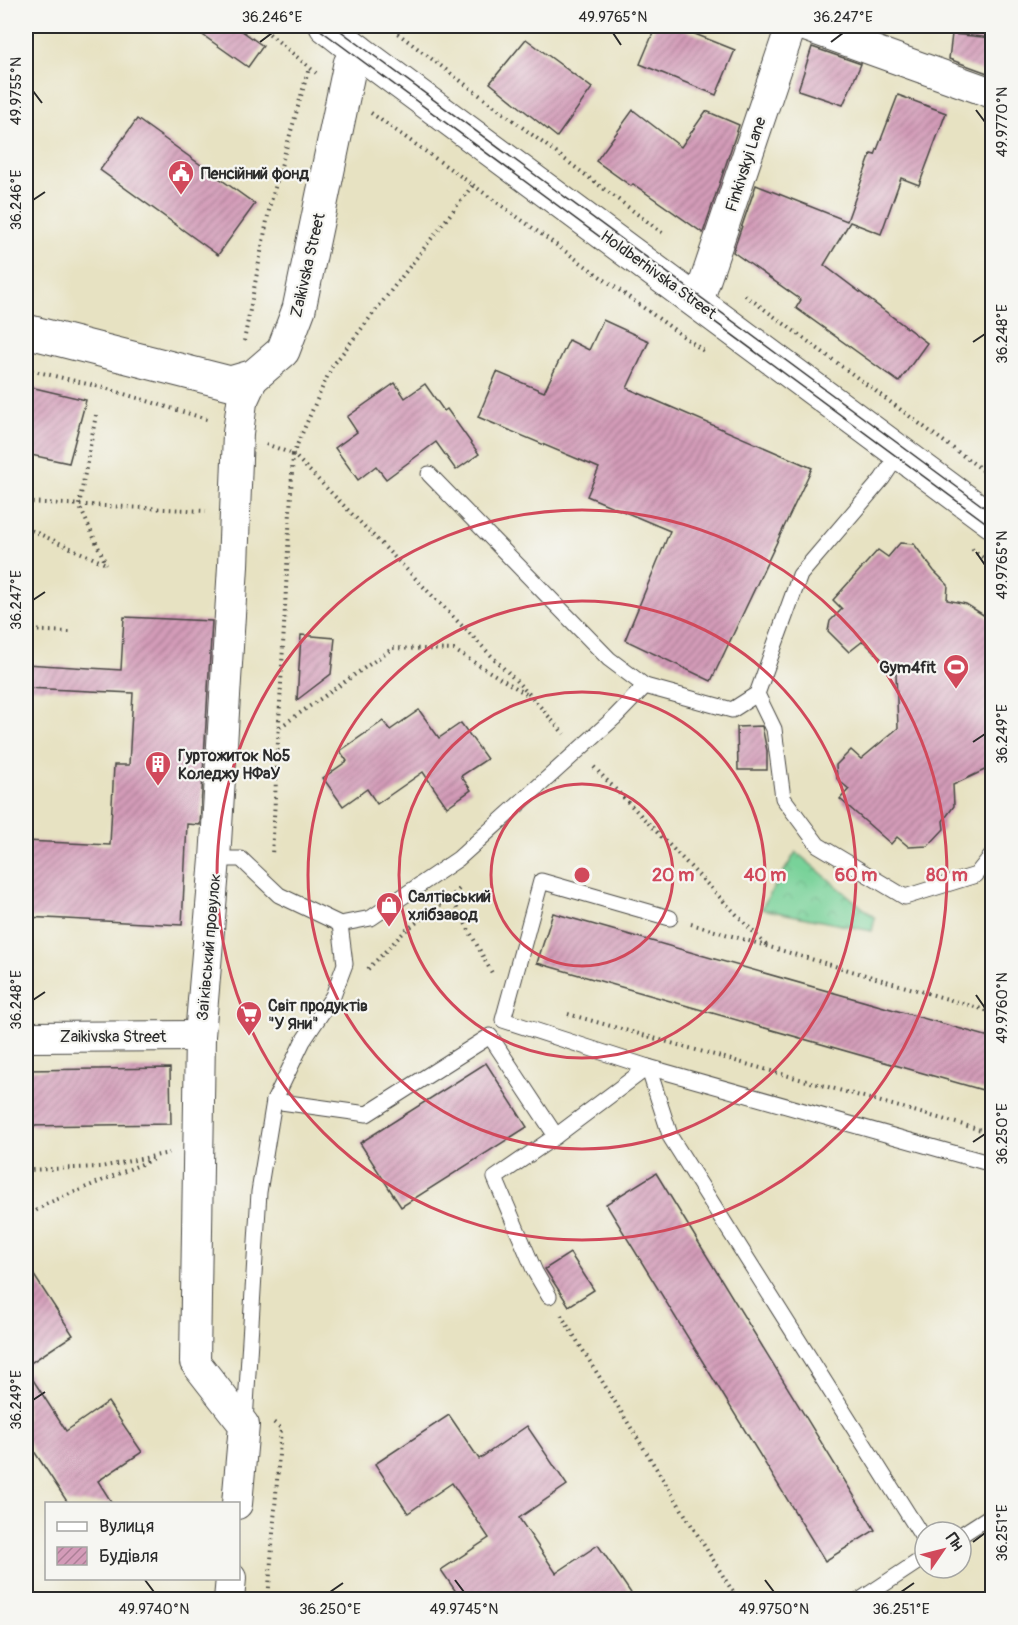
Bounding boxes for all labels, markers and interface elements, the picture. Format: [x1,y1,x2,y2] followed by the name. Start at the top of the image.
[242,8,302,27] text: 36.246°E
[579,8,647,27] text: 49.9765°N
[813,8,873,27] text: 36.247°E
[7,57,26,125] text: 49.9755°N
[993,87,1012,157] text: 49.9770°N
[721,114,771,214] street label: Finkivskyi Lane
[166,158,196,196] public building icon: Пенсійний фонд
[201,164,309,184] place label: Пенсійний фонд
[7,170,26,230] text: 36.246°E
[286,211,330,319] street label: Zaikivska Street
[597,226,721,324] street label: Holdberhivska Street
[993,304,1012,364] text: 36.248°E
[993,531,1012,599] text: 49.9765°N
[7,570,26,630] text: 36.247°E
[941,652,971,690] sports icon: Gym4fit
[879,658,937,678] place label: Gym4fit
[993,704,1012,764] text: 36.249°E
[178,746,291,784] place label: Гуртожиток №5 Коледжу НФаУ
[143,749,173,787] building icon: Гуртожиток №5 Коледжу НФаУ
[652,864,694,887] text: 20 m
[744,864,786,887] text: 40 m
[835,864,877,887] text: 60 m
[926,864,968,887] text: 80 m
[572,865,592,885] centre of rings
[193,873,225,1022] street label: Заїківський провулок
[407,887,491,925] place label: Салтівський хлібзавод
[374,890,404,928] shop icon: Салтівський хлібзавод
[7,970,26,1030] text: 36.248°E
[993,972,1012,1044] text: 49.9760°N
[268,996,368,1034] place label: Світ продуктів "У Яни"
[234,999,264,1037] supermarket icon: Світ продуктів "У Яни"
[60,1027,167,1047] street label: Zaikivska Street
[993,1103,1012,1165] text: 36.250°E
[7,1370,26,1430] text: 36.249°E
[45,1502,240,1580] legend
[993,1504,1012,1562] text: 36.251°E
[99,1515,154,1538] text: Вулиця
[913,1520,973,1580] north arrow
[941,1529,968,1555] text: Пн
[99,1545,158,1568] text: Будівля
[118,1600,190,1619] text: 49.9740°N
[299,1600,361,1619] text: 36.250°E
[430,1600,498,1619] text: 49.9745°N
[739,1600,809,1619] text: 49.9750°N
[872,1600,930,1619] text: 36.251°E

